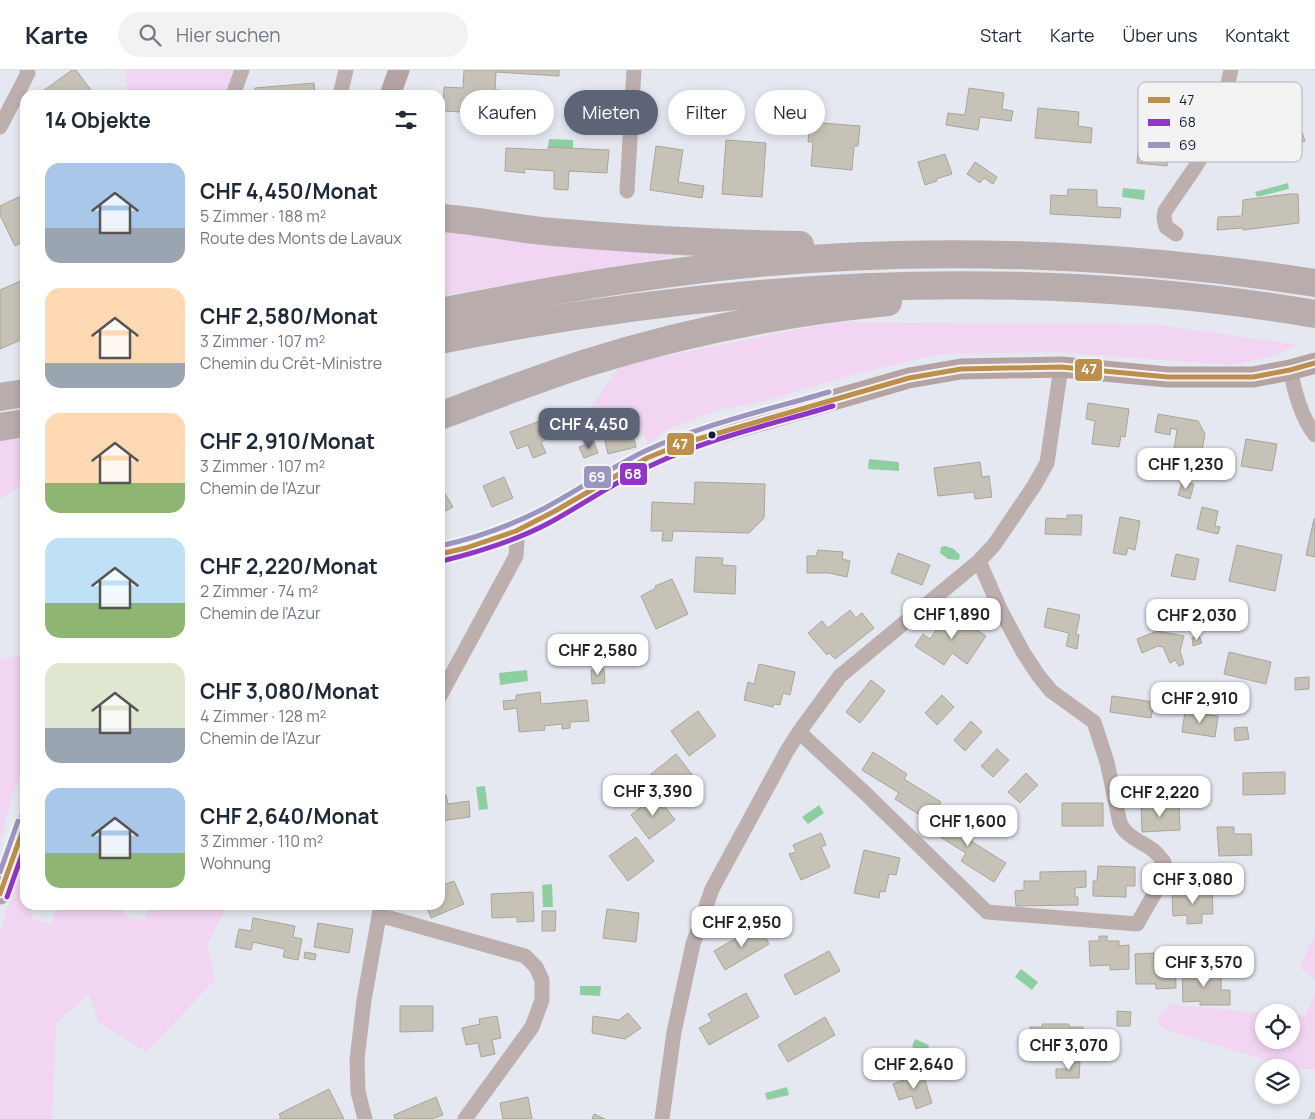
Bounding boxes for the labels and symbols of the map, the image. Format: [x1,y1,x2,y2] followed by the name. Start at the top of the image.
[1138,82,1302,162] legend
[1179,90,1194,109] text: 47
[1179,112,1196,131] text: 68
[1179,135,1196,154] text: 69
[1074,358,1103,382] line badge: 47
[1081,359,1097,378] text: 47
[532,408,646,450] pin: CHF 4,450
[707,430,717,440] unlabelled marker
[666,432,695,456] line badge: 47
[672,434,688,453] text: 47
[1129,448,1243,490] pin: CHF 1,230
[619,462,648,486] line badge: 68
[624,464,642,483] text: 68
[583,465,612,489] line badge: 69
[588,467,606,486] text: 69
[895,598,1009,640] pin: CHF 1,890
[1140,598,1254,641] pin: CHF 2,030
[541,634,655,676] pin: CHF 2,580
[1143,682,1257,724] pin: CHF 2,910
[596,774,710,817] pin: CHF 3,390
[1103,776,1217,818] pin: CHF 2,220
[911,804,1025,847] pin: CHF 1,600
[1136,862,1250,905] pin: CHF 3,080
[685,906,799,948] pin: CHF 2,950
[1147,946,1261,988] pin: CHF 3,570
[1012,1028,1126,1071] pin: CHF 3,070
[857,1048,971,1090] pin: CHF 2,640

